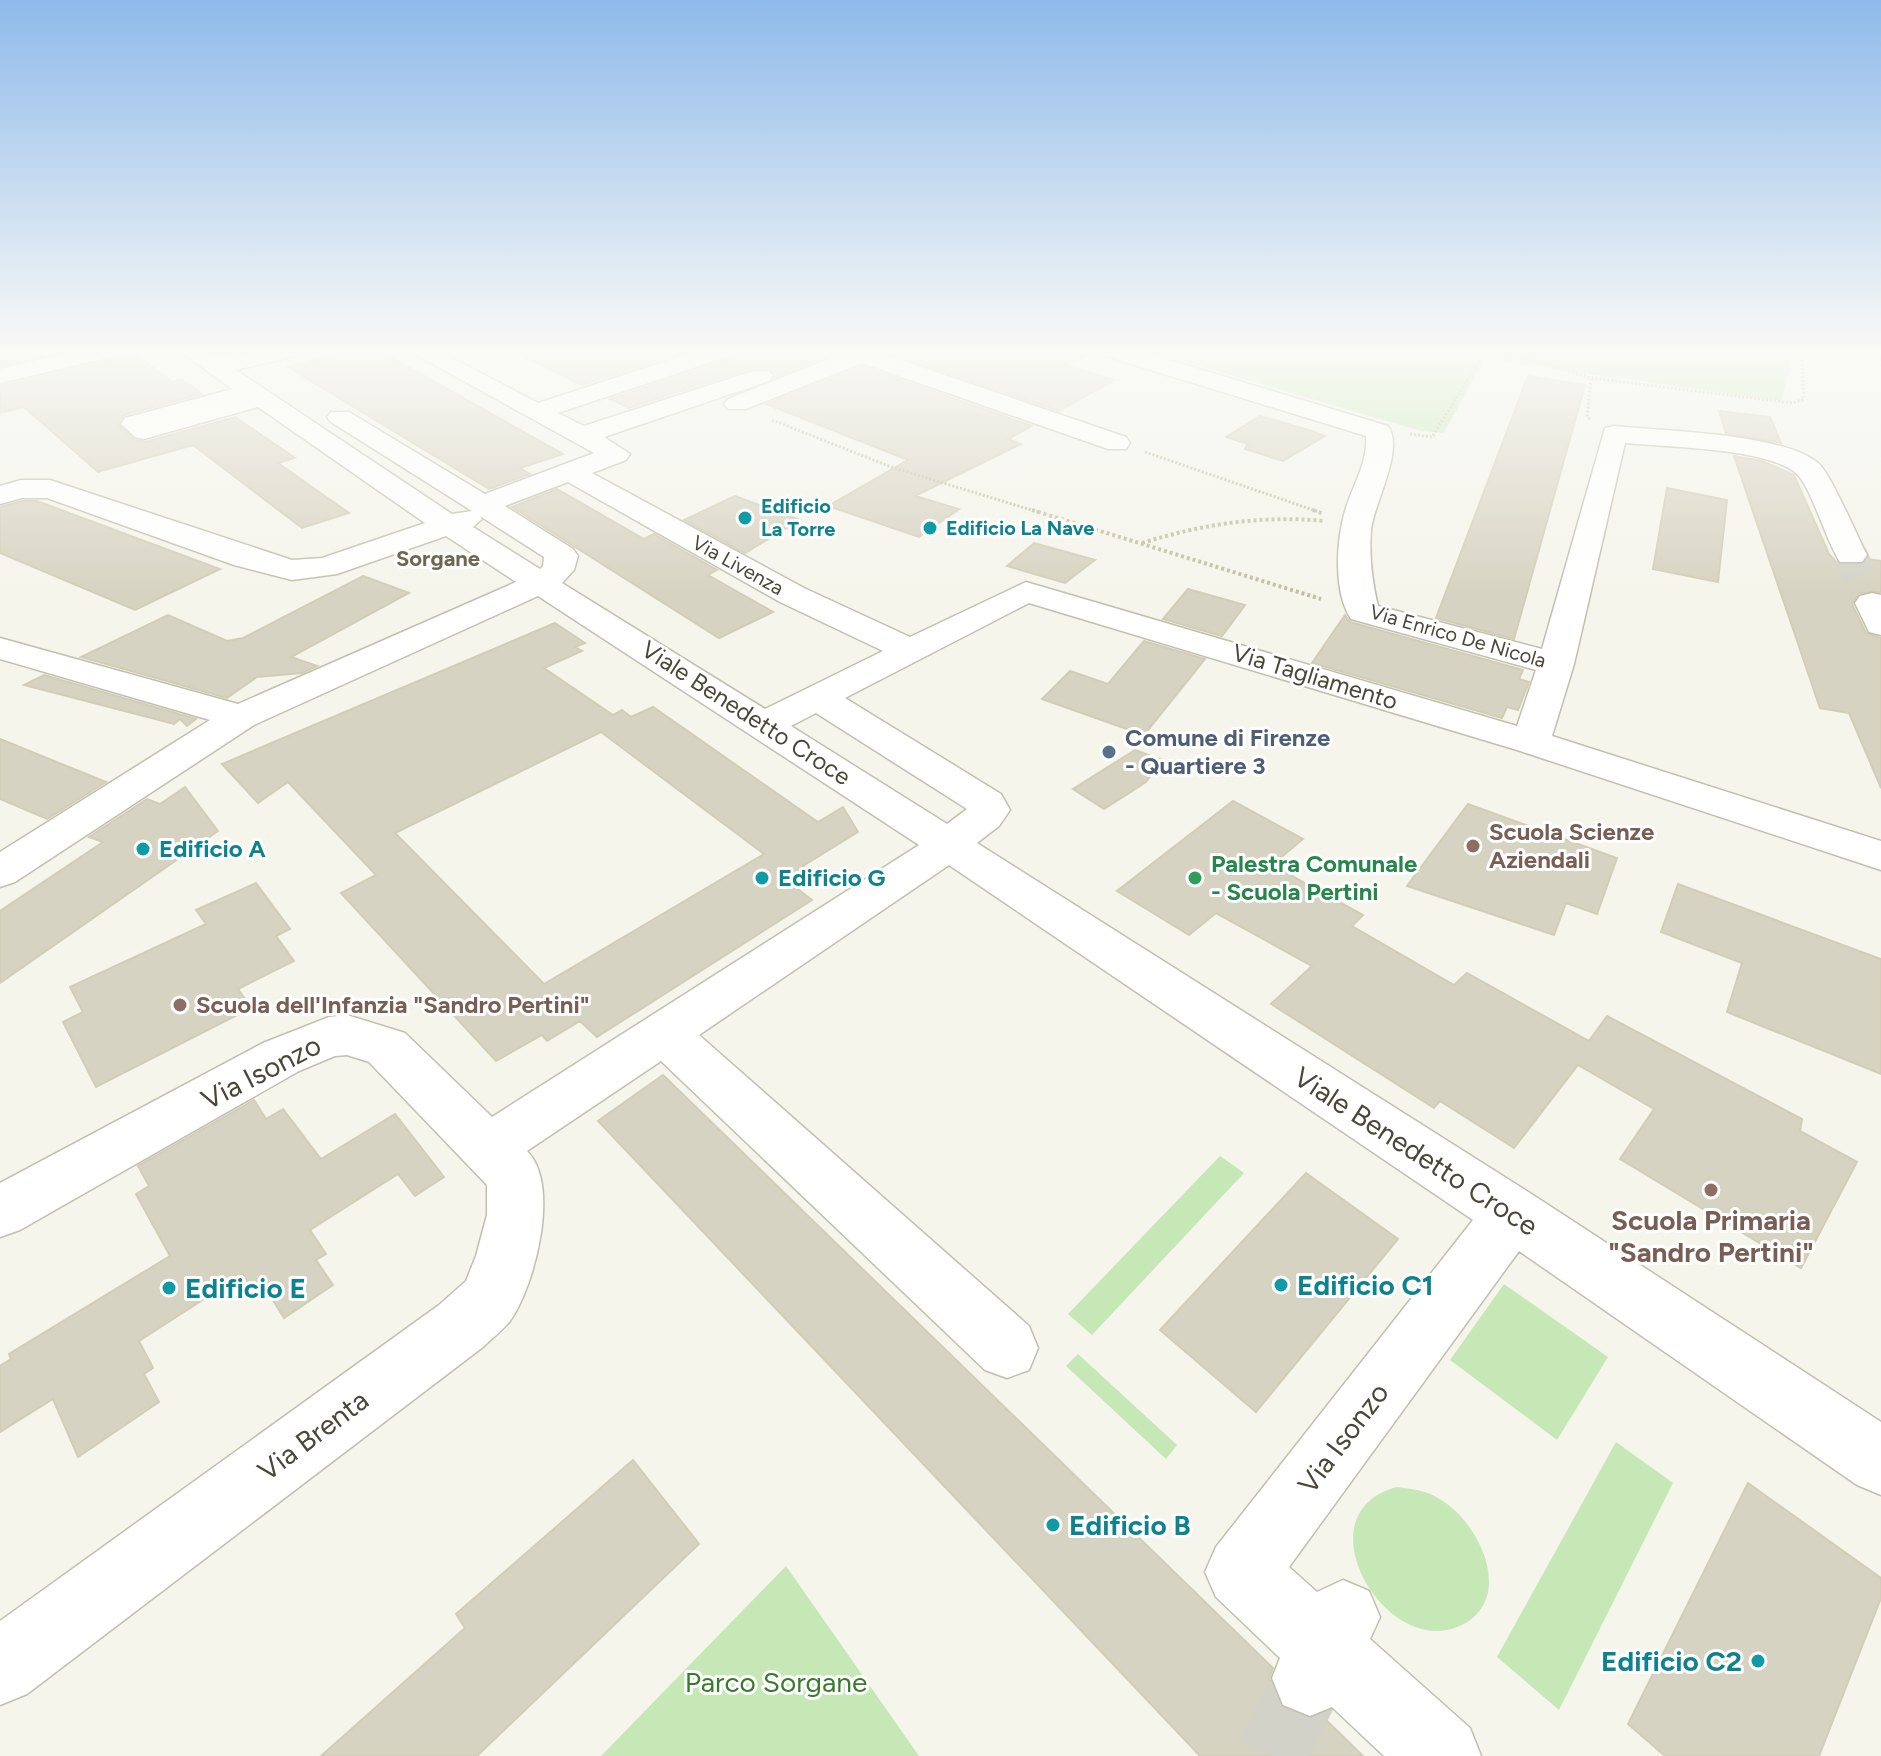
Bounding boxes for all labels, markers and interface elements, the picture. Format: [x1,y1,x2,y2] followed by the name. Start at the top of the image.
[761,494,835,541] place label: Edificio La Torre
[736,509,754,527] marker: Edificio La Torre
[946,516,1094,540] place label: Edificio La Nave
[921,519,939,537] marker: Edificio La Nave
[688,530,788,600] street label: Via Livenza
[396,545,480,572] district label: Sorgane
[1367,599,1549,673] street label: Via Enrico De Nicola
[636,634,856,791] street label: Viale Benedetto Croce
[1229,638,1401,715] street label: Via Tagliamento
[1125,723,1330,780] place label: Comune di Firenze - Quartiere 3
[1100,743,1118,761] marker: Comune di Firenze - Quartiere 3
[1489,817,1654,874] place label: Scuola Scienze Aziendali
[159,834,266,863] place label: Edificio A
[1464,837,1482,855] marker: Scuola Scienze Aziendali
[134,840,152,858] marker: Edificio A
[1211,849,1417,906] place label: Palestra Comunale - Scuola Pertini
[778,863,885,892] place label: Edificio G
[753,869,771,887] marker: Edificio G
[1186,869,1204,887] marker: Palestra Comunale - Scuola Pertini
[196,990,590,1019] place label: Scuola dell'Infanzia "Sandro Pertini"
[171,996,189,1014] marker: Scuola dell'Infanzia "Sandro Pertini"
[196,1027,326,1117] street label: Via Isonzo
[1288,1059,1544,1243] street label: Viale Benedetto Croce
[1702,1181,1720,1199] marker: Scuola Primaria "Sandro Pertini"
[1608,1203,1814,1269] place label: Scuola Primaria "Sandro Pertini"
[1297,1268,1434,1302] place label: Edificio C1
[185,1271,306,1305] place label: Edificio E
[1272,1276,1290,1294] marker: Edificio C1
[160,1279,178,1297] marker: Edificio E
[1290,1376,1396,1500] street label: Via Isonzo
[251,1382,375,1488] street label: Via Brenta
[1069,1508,1191,1542] place label: Edificio B
[1044,1516,1062,1534] marker: Edificio B
[1601,1644,1742,1678] place label: Edificio C2
[1749,1652,1767,1670] marker: Edificio C2
[685,1665,867,1699] park label: Parco Sorgane

